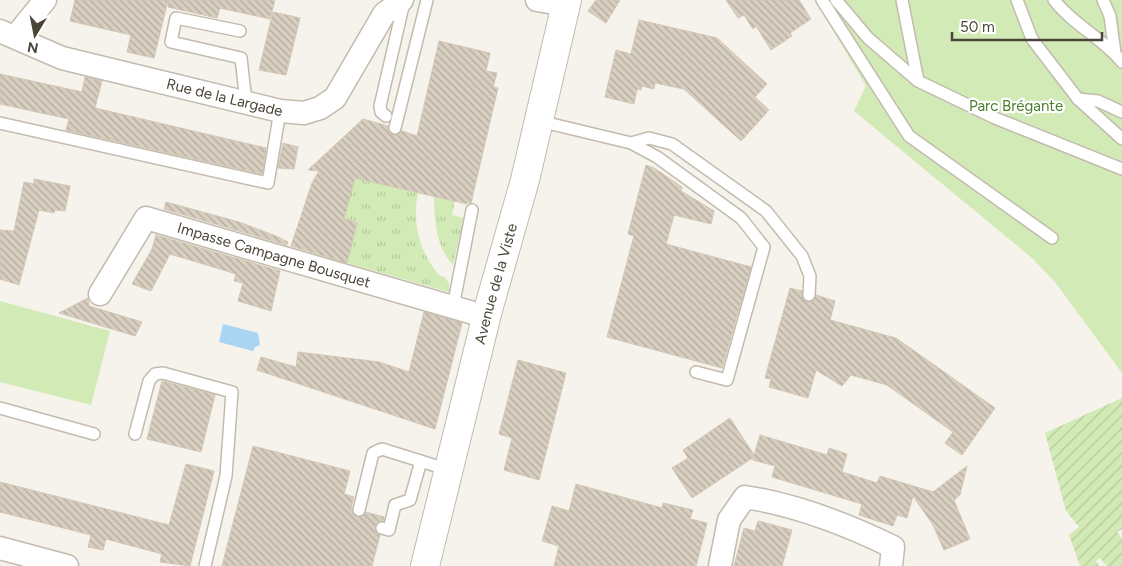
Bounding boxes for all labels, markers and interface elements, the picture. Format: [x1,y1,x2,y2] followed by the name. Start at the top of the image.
[10,10,60,60] north arrow
[952,10,1102,42] scale bar
[960,18,995,36] text: 50 m
[26,38,40,57] text: N
[165,75,285,120] street label: Rue de la Largade
[969,97,1063,115] park label: Parc Brégante
[175,219,373,292] street label: Impasse Campagne Bousquet
[471,221,521,346] street label: Avenue de la Viste

